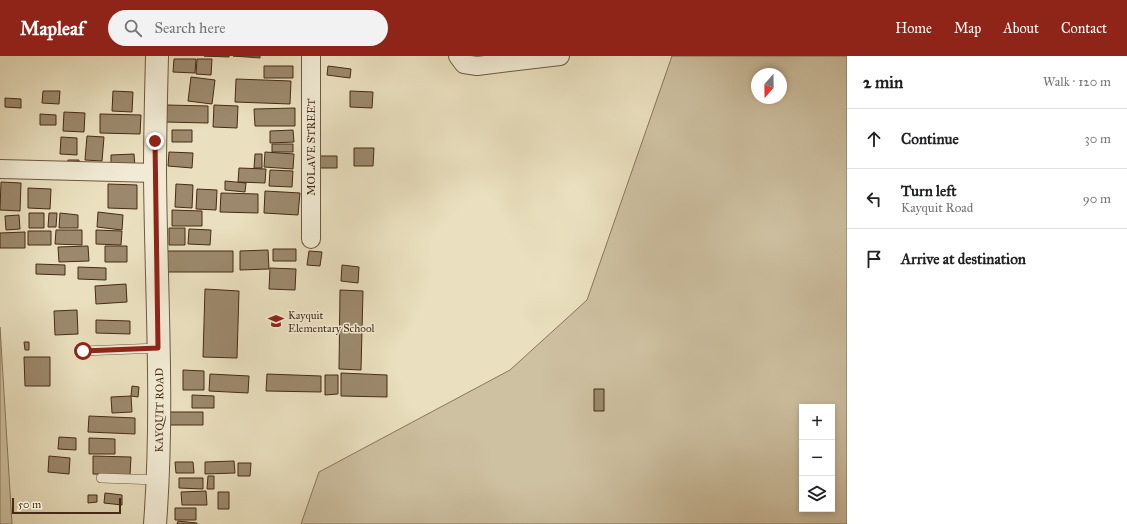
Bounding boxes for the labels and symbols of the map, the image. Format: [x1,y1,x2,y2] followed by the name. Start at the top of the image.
[751,68,787,104] north arrow
[305,98,318,196] street label: MOLAVE STREET
[146,132,164,150] route end
[288,309,375,335] place label: Kayquit Elementary School
[267,312,285,330] school or university icon: Kayquit Elementary School
[74,342,92,360] route start
[152,367,166,452] street label: KAYQUIT ROAD
[12,496,121,515] scale bar

